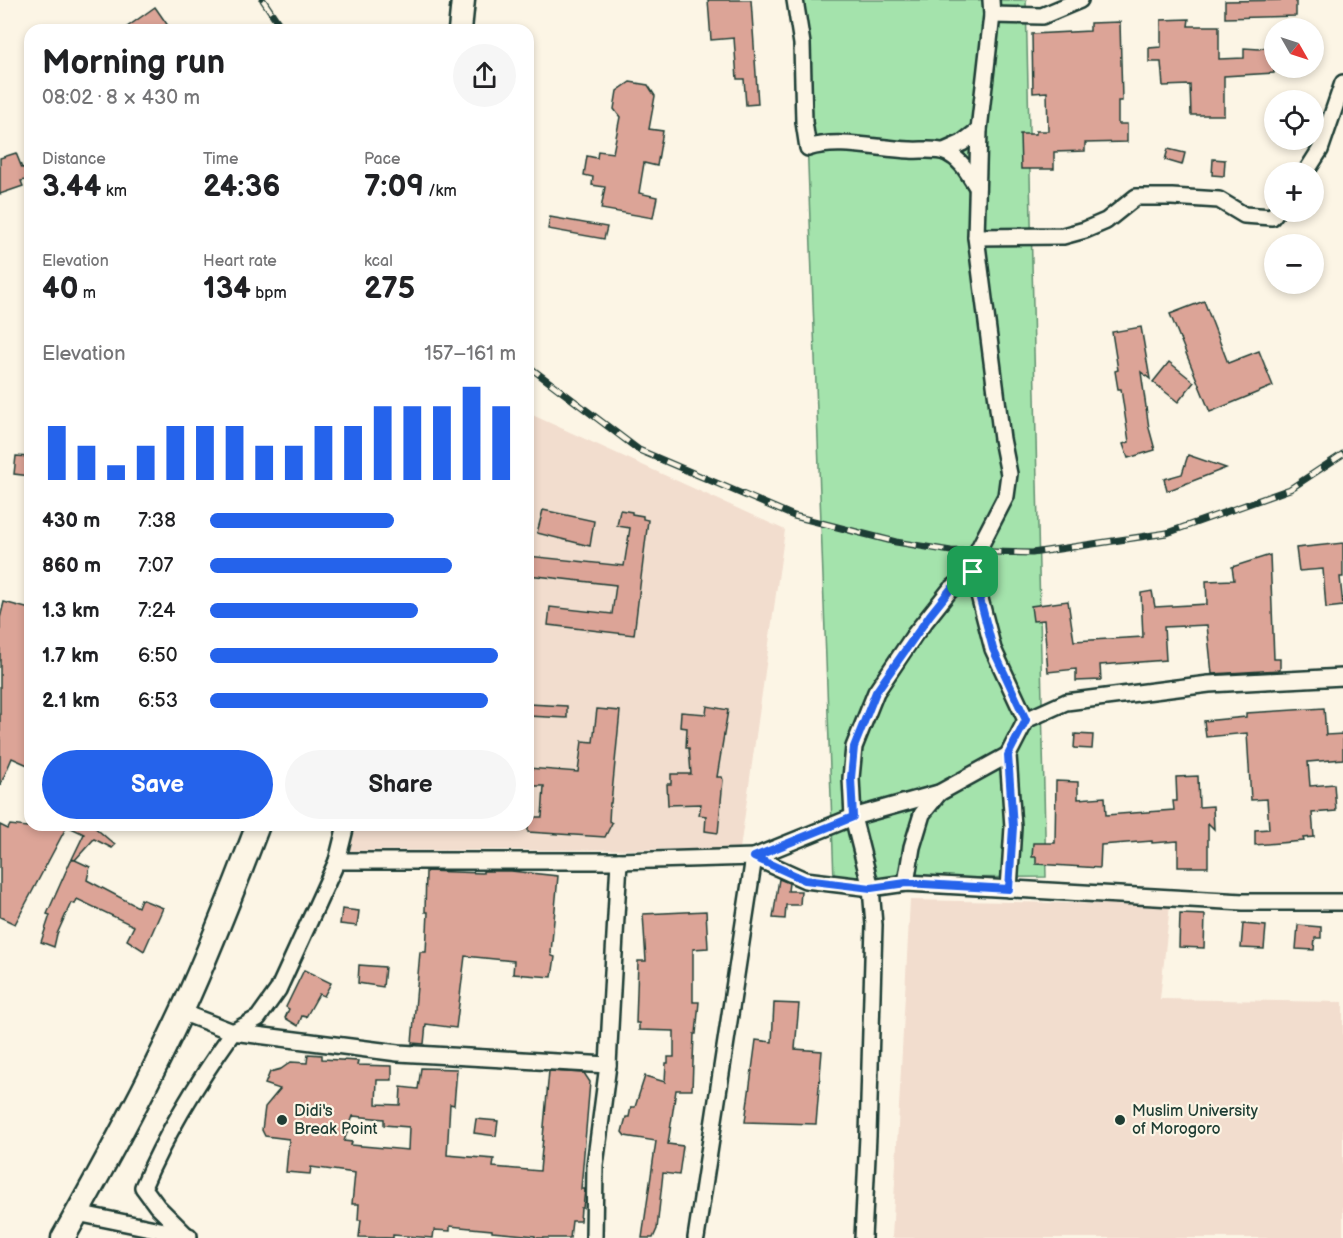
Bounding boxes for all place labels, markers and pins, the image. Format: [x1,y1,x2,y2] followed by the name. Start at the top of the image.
[947,546,998,597] pin
[294,1102,377,1139] place label: Didi's Break Point
[1132,1102,1259,1139] place label: Muslim University of Morogoro
[275,1113,289,1127] marker: Didi's Break Point
[1113,1113,1127,1127] marker: Muslim University of Morogoro

